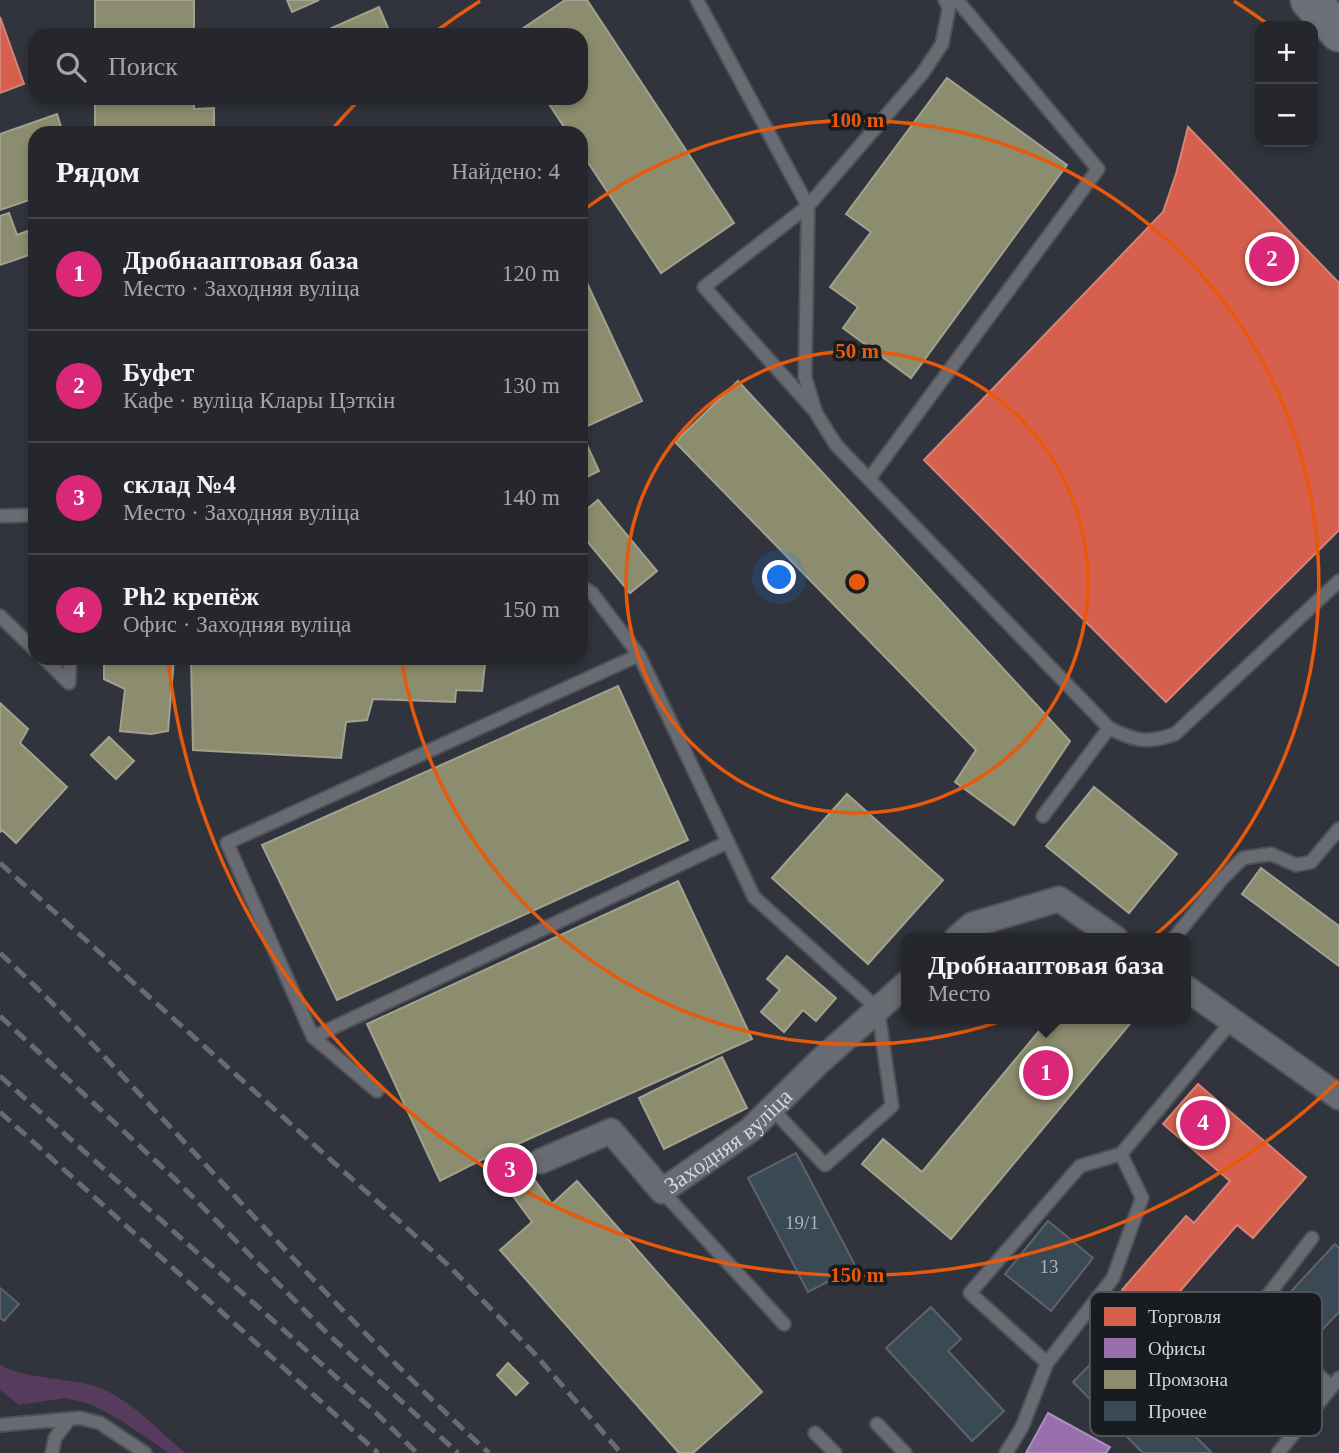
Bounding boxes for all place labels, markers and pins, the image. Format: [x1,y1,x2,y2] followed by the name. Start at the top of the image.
[1249,233,1295,285] pin: 2
[845,570,869,594] centre of rings
[1023,1047,1069,1099] pin: 1
[1180,1097,1226,1149] pin: 4
[487,1144,533,1196] pin: 3

